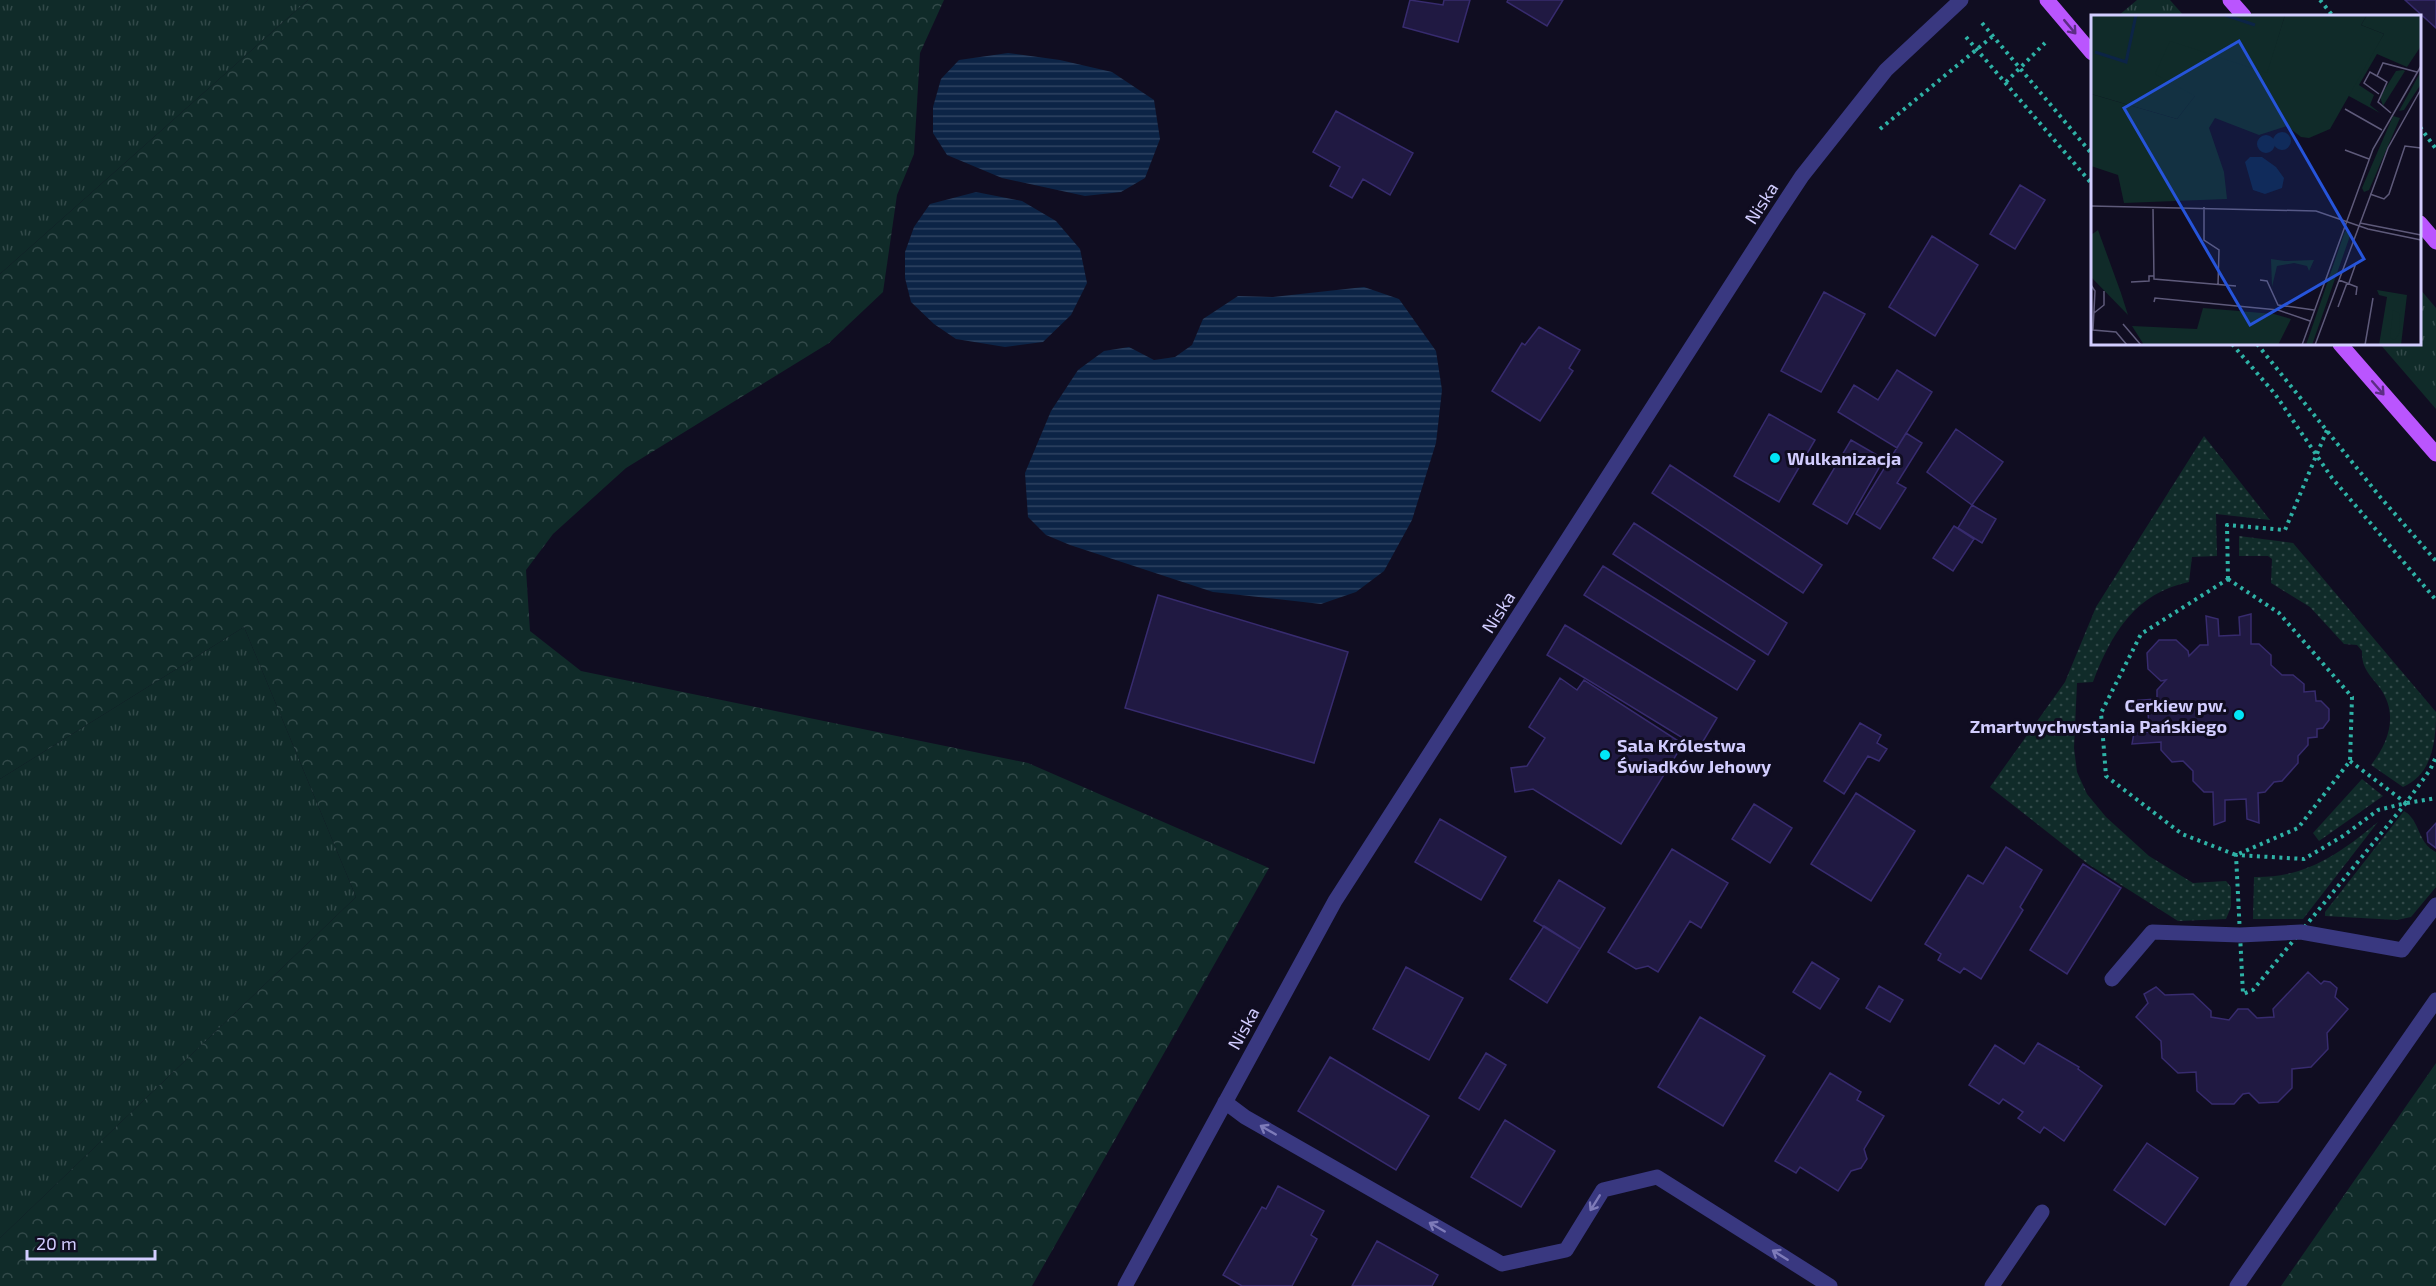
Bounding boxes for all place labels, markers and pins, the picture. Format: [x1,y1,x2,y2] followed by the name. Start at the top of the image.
[1787,447,1901,469] place label: Wulkanizacja
[1768,451,1782,465] marker: Wulkanizacja
[1970,694,2227,737] place label: Cerkiew pw. Zmartwychwstania Pańskiego
[2232,708,2246,722] marker: Cerkiew pw. Zmartwychwstania Pańskiego
[1617,734,1772,777] place label: Sala Królestwa Świadków Jehowy
[1598,748,1612,762] marker: Sala Królestwa Świadków Jehowy

